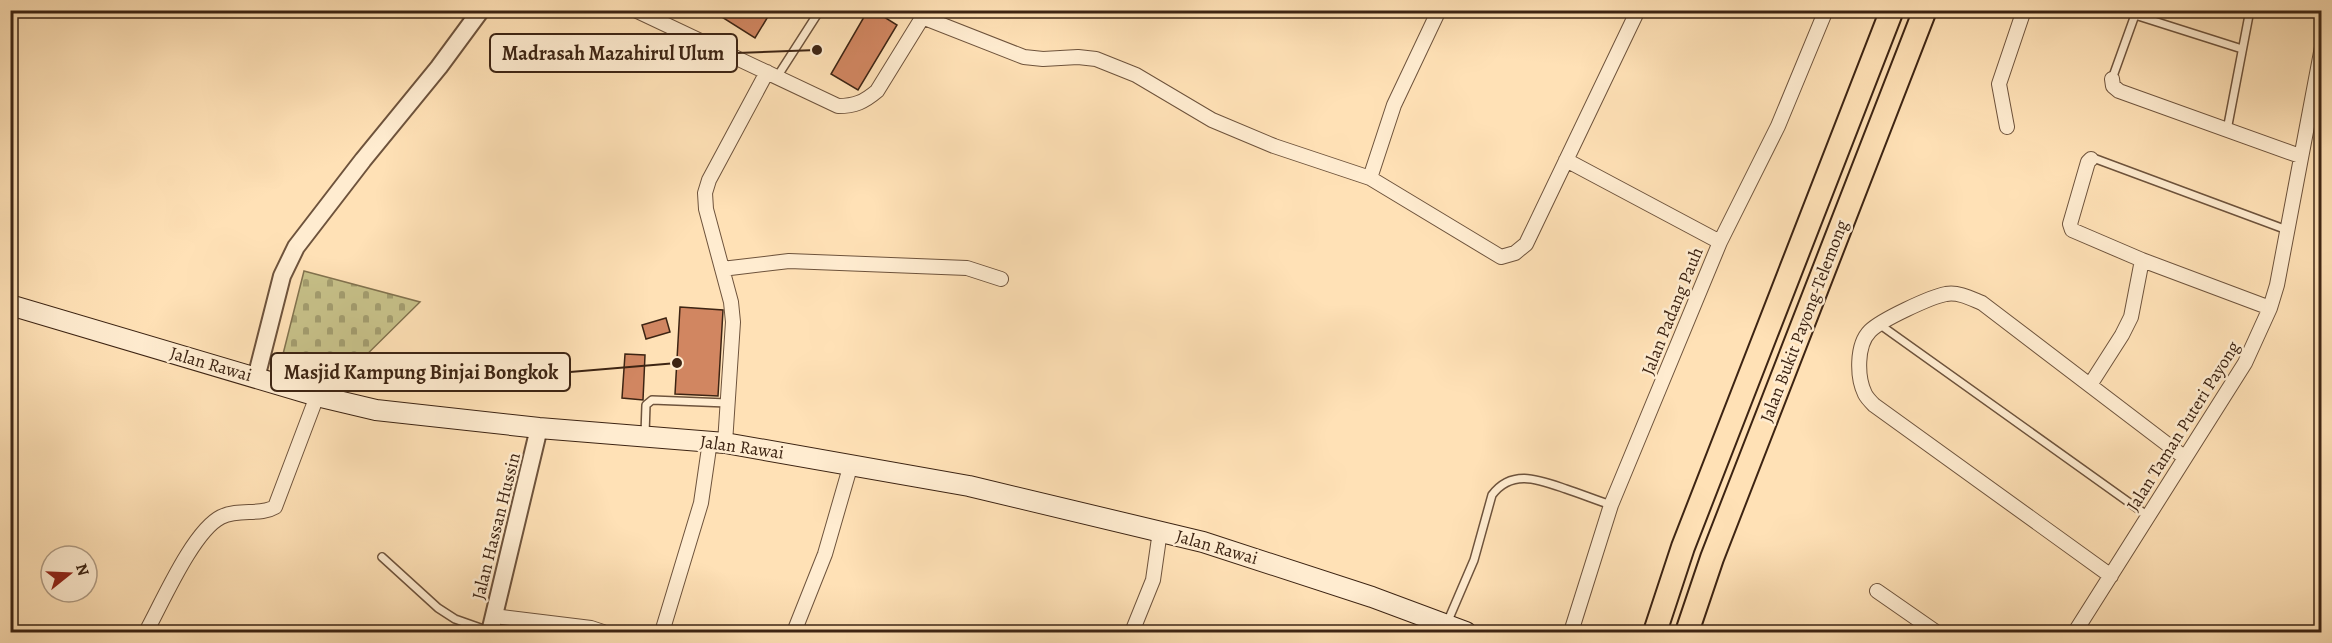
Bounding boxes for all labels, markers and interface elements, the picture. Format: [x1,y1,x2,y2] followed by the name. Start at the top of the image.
[490,34,737,72] callout: Madrasah Mazahirul Ulum
[502,40,725,67] text: Madrasah Mazahirul Ulum
[1754,216,1854,426] street label: Jalan Bukit Payong-Telemong
[1635,243,1709,378] street label: Jalan Padang Pauh
[2121,336,2245,516] street label: Jalan Taman Puteri Payong
[167,341,255,387] street label: Jalan Rawai
[271,353,570,391] callout: Masjid Kampung Binjai Bongkok
[284,359,559,386] text: Masjid Kampung Binjai Bongkok
[698,429,786,465] street label: Jalan Rawai
[466,450,526,602] street label: Jalan Hassan Hussin
[1173,524,1261,570] street label: Jalan Rawai
[39,544,99,604] north arrow
[70,561,95,579] text: N

